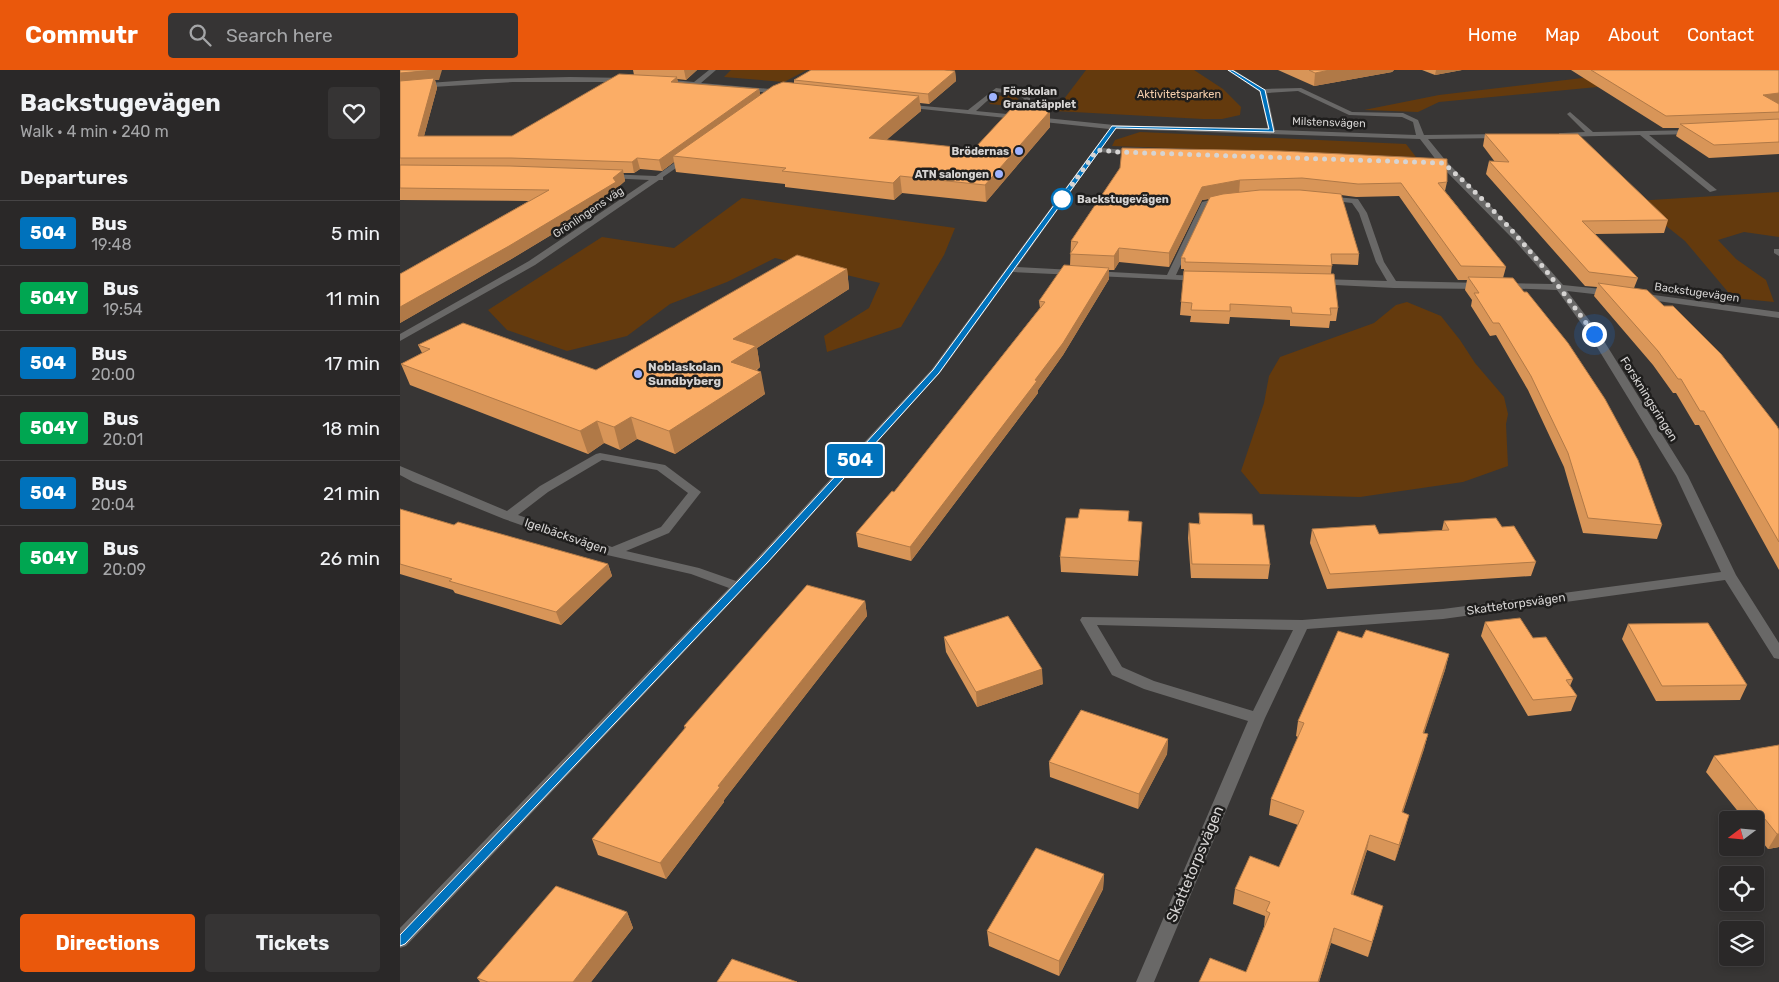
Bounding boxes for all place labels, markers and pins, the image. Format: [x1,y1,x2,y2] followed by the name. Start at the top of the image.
[1003,85,1076,111] place label: Förskolan Granatäpplet
[987,91,999,103] marker: Förskolan Granatäpplet
[951,145,1009,158] place label: Brödernas
[1013,145,1025,157] marker: Brödernas
[915,168,989,181] place label: ATN salongen
[993,168,1005,180] marker: ATN salongen
[1051,188,1073,210] marker: Backstugevägen
[1077,193,1169,206] place label: Backstugevägen
[648,360,721,388] place label: Noblaskolan Sundbyberg
[632,368,644,380] marker: Noblaskolan Sundbyberg

